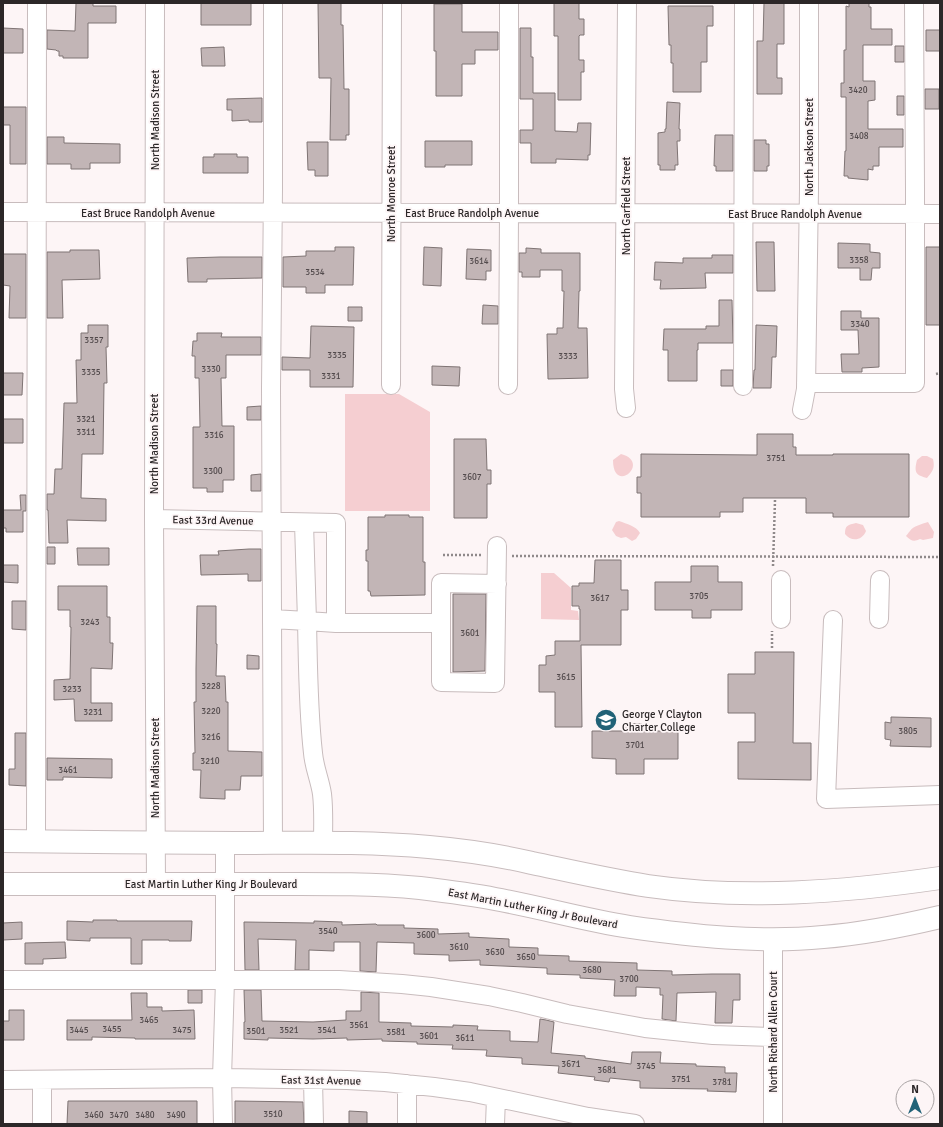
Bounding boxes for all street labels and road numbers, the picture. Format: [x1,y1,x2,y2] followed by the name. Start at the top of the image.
[149,70,162,170] street label: North Madison Street
[803,98,816,196] street label: North Jackson Street
[385,146,398,242] street label: North Monroe Street
[620,156,633,255] street label: North Garfield Street
[81,207,215,220] street label: East Bruce Randolph Avenue
[405,207,539,220] street label: East Bruce Randolph Avenue
[728,208,862,221] street label: East Bruce Randolph Avenue
[148,394,161,494] street label: North Madison Street
[172,513,254,528] street label: East 33rd Avenue
[149,718,162,818] street label: North Madison Street
[125,878,297,891] street label: East Martin Luther King Jr Boulevard
[447,886,619,931] street label: East Martin Luther King Jr Boulevard
[767,971,780,1093] street label: North Richard Allen Court
[281,1073,361,1088] street label: East 31st Avenue

